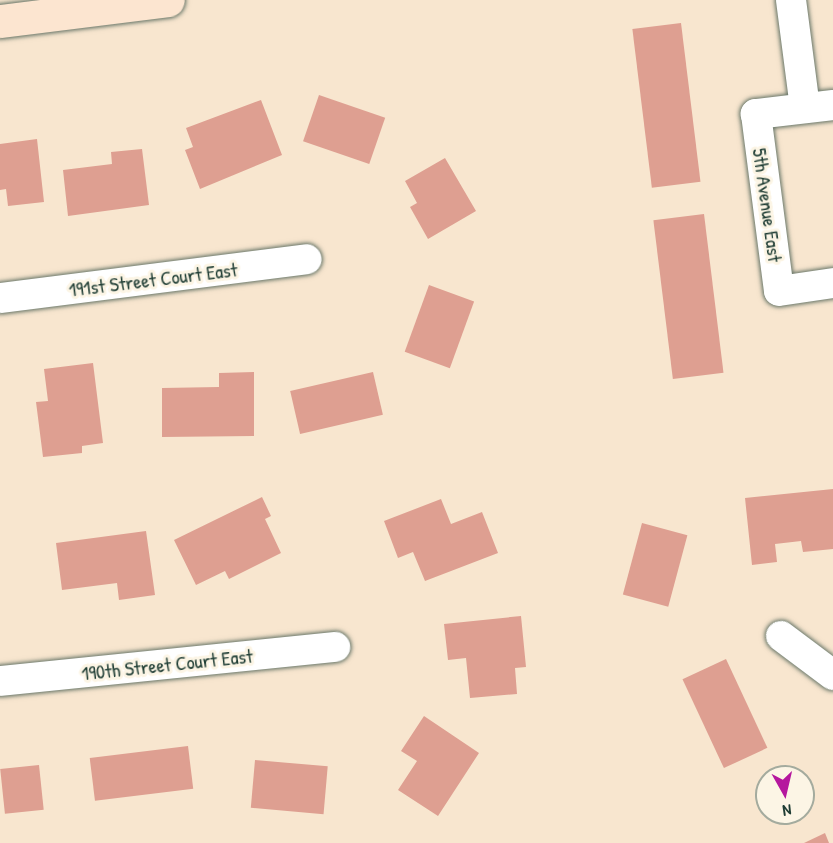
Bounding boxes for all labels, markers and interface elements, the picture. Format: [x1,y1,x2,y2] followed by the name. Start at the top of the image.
[748,146,788,264] street label: 5th Avenue East
[67,257,239,301] street label: 191st Street Court East
[80,643,254,685] street label: 190th Street Court East
[755,765,815,825] north arrow
[781,799,793,822] text: N

